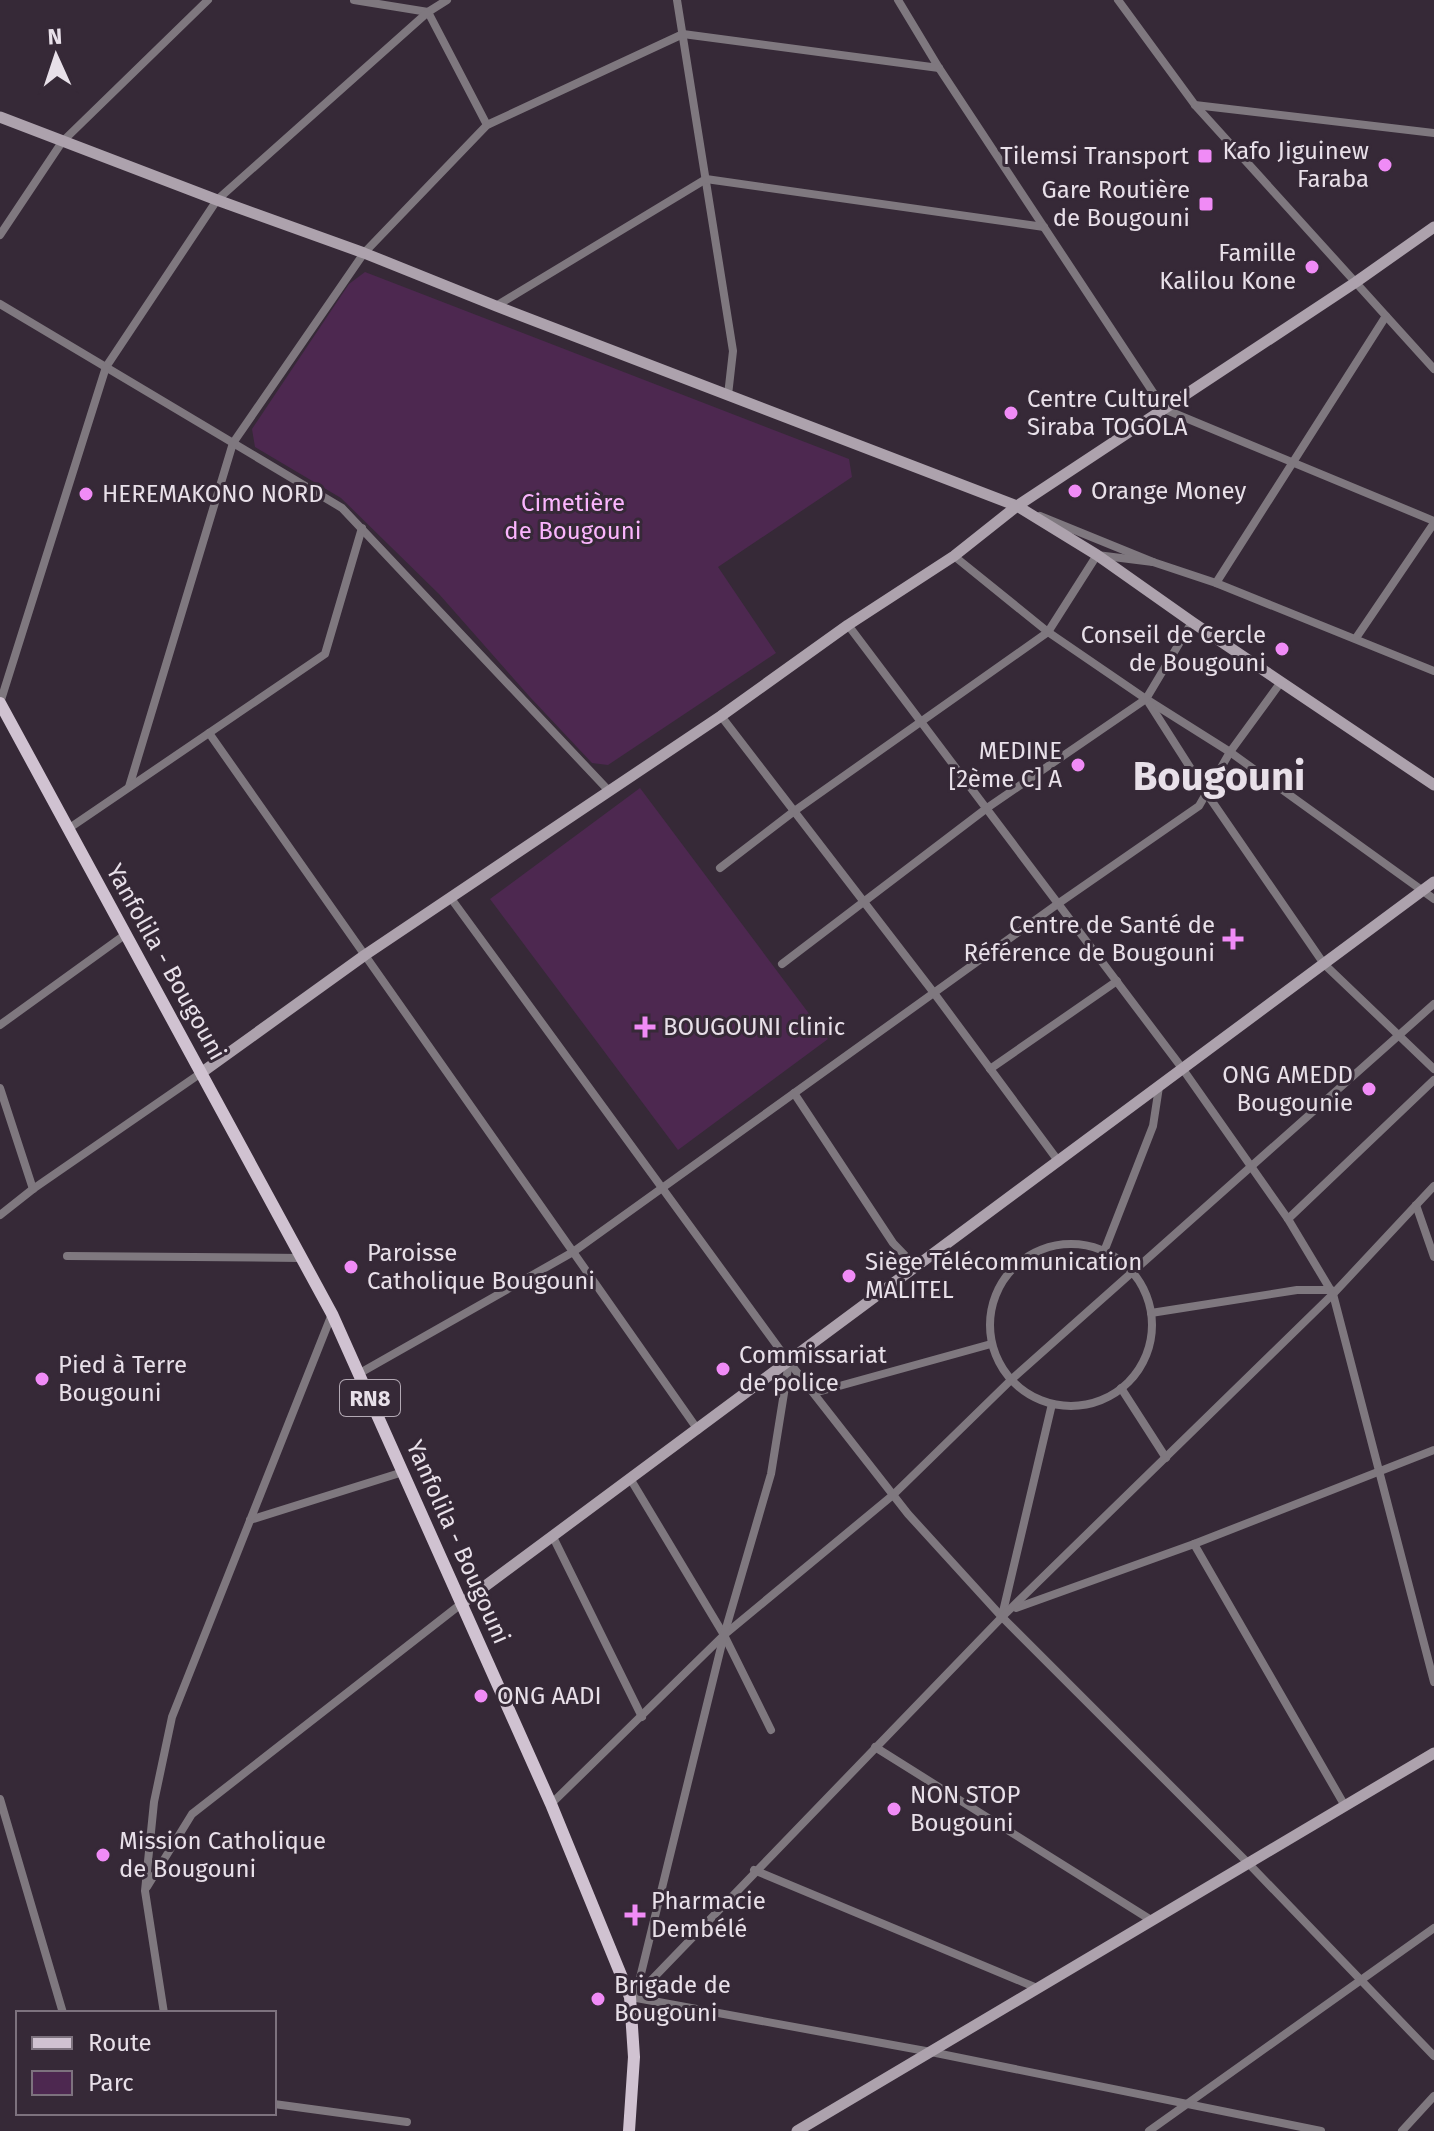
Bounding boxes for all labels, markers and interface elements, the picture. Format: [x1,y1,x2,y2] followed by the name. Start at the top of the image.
[16,16,96,96] north arrow
[47,23,63,50] text: N
[1222,137,1369,193] place label: Kafo Jiguinew Faraba
[1000,142,1189,170] place label: Tilemsi Transport
[1196,147,1214,165] marker: Tilemsi Transport
[1376,156,1394,174] marker: Kafo Jiguinew Faraba
[1042,176,1190,232] place label: Gare Routière de Bougouni
[1197,195,1215,213] marker: Gare Routière de Bougouni
[1159,239,1296,295] place label: Famille Kalilou Kone
[1303,258,1321,276] marker: Famille Kalilou Kone
[1027,385,1189,441] place label: Centre Culturel Siraba TOGOLA
[1002,404,1020,422] marker: Centre Culturel Siraba TOGOLA
[1091,477,1246,505] place label: Orange Money
[102,480,324,508] place label: HEREMAKONO NORD
[1066,482,1084,500] marker: Orange Money
[77,485,95,503] marker: HEREMAKONO NORD
[504,489,642,545] park label: Cimetière de Bougouni
[1081,621,1266,677] place label: Conseil de Cercle de Bougouni
[1273,640,1291,658] marker: Conseil de Cercle de Bougouni
[949,737,1062,793] place label: MEDINE [2ème C] A
[1133,753,1305,801] district label: Bougouni
[1069,756,1087,774] marker: MEDINE [2ème C] A
[100,859,232,1065] street label: Yanfolila - Bougouni
[963,911,1215,967] place label: Centre de Santé de Référence de Bougouni
[1222,928,1244,950] marker: Centre de Santé de Référence de Bougouni
[663,1013,845,1041] place label: BOUGOUNI clinic
[634,1016,656,1038] marker: BOUGOUNI clinic
[1222,1061,1353,1117] place label: ONG AMEDD Bougounie
[1360,1080,1378,1098] marker: ONG AMEDD Bougounie
[367,1239,595,1295] place label: Paroisse Catholique Bougouni
[865,1248,1142,1304] place label: Siège Télécommunication MALITEL
[342,1258,360,1276] marker: Paroisse Catholique Bougouni
[840,1267,858,1285] marker: Siège Télécommunication MALITEL
[739,1341,887,1397] place label: Commissariat de police
[58,1351,187,1407] place label: Pied à Terre Bougouni
[714,1360,732,1378] marker: Commissariat de police
[33,1370,51,1388] marker: Pied à Terre Bougouni
[340,1380,400,1416] road number: RN8
[400,1436,516,1648] street label: Yanfolila - Bougouni
[497,1682,602,1710] place label: ONG AADI
[472,1687,490,1705] marker: ONG AADI
[910,1781,1020,1837] place label: NON STOP Bougouni
[885,1800,903,1818] marker: NON STOP Bougouni
[119,1827,326,1883] place label: Mission Catholique de Bougouni
[94,1846,112,1864] marker: Mission Catholique de Bougouni
[651,1887,766,1943] place label: Pharmacie Dembélé
[626,1906,644,1924] marker: Pharmacie Dembélé
[614,1971,731,2027] place label: Brigade de Bougouni
[589,1990,607,2008] marker: Brigade de Bougouni
[16,2011,276,2115] legend
[88,2029,152,2057] text: Route
[88,2069,134,2097] text: Parc

